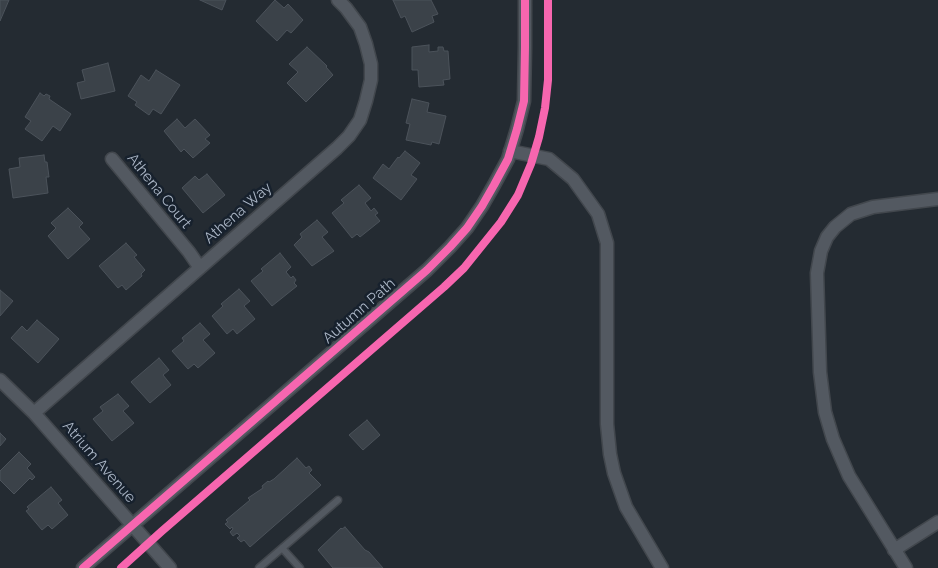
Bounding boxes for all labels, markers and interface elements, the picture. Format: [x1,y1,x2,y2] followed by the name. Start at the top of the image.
[123,150,195,232] street label: Athena Court
[200,179,276,247] street label: Athena Way
[319,275,399,347] street label: Autumn Path
[59,417,139,507] street label: Atrium Avenue

